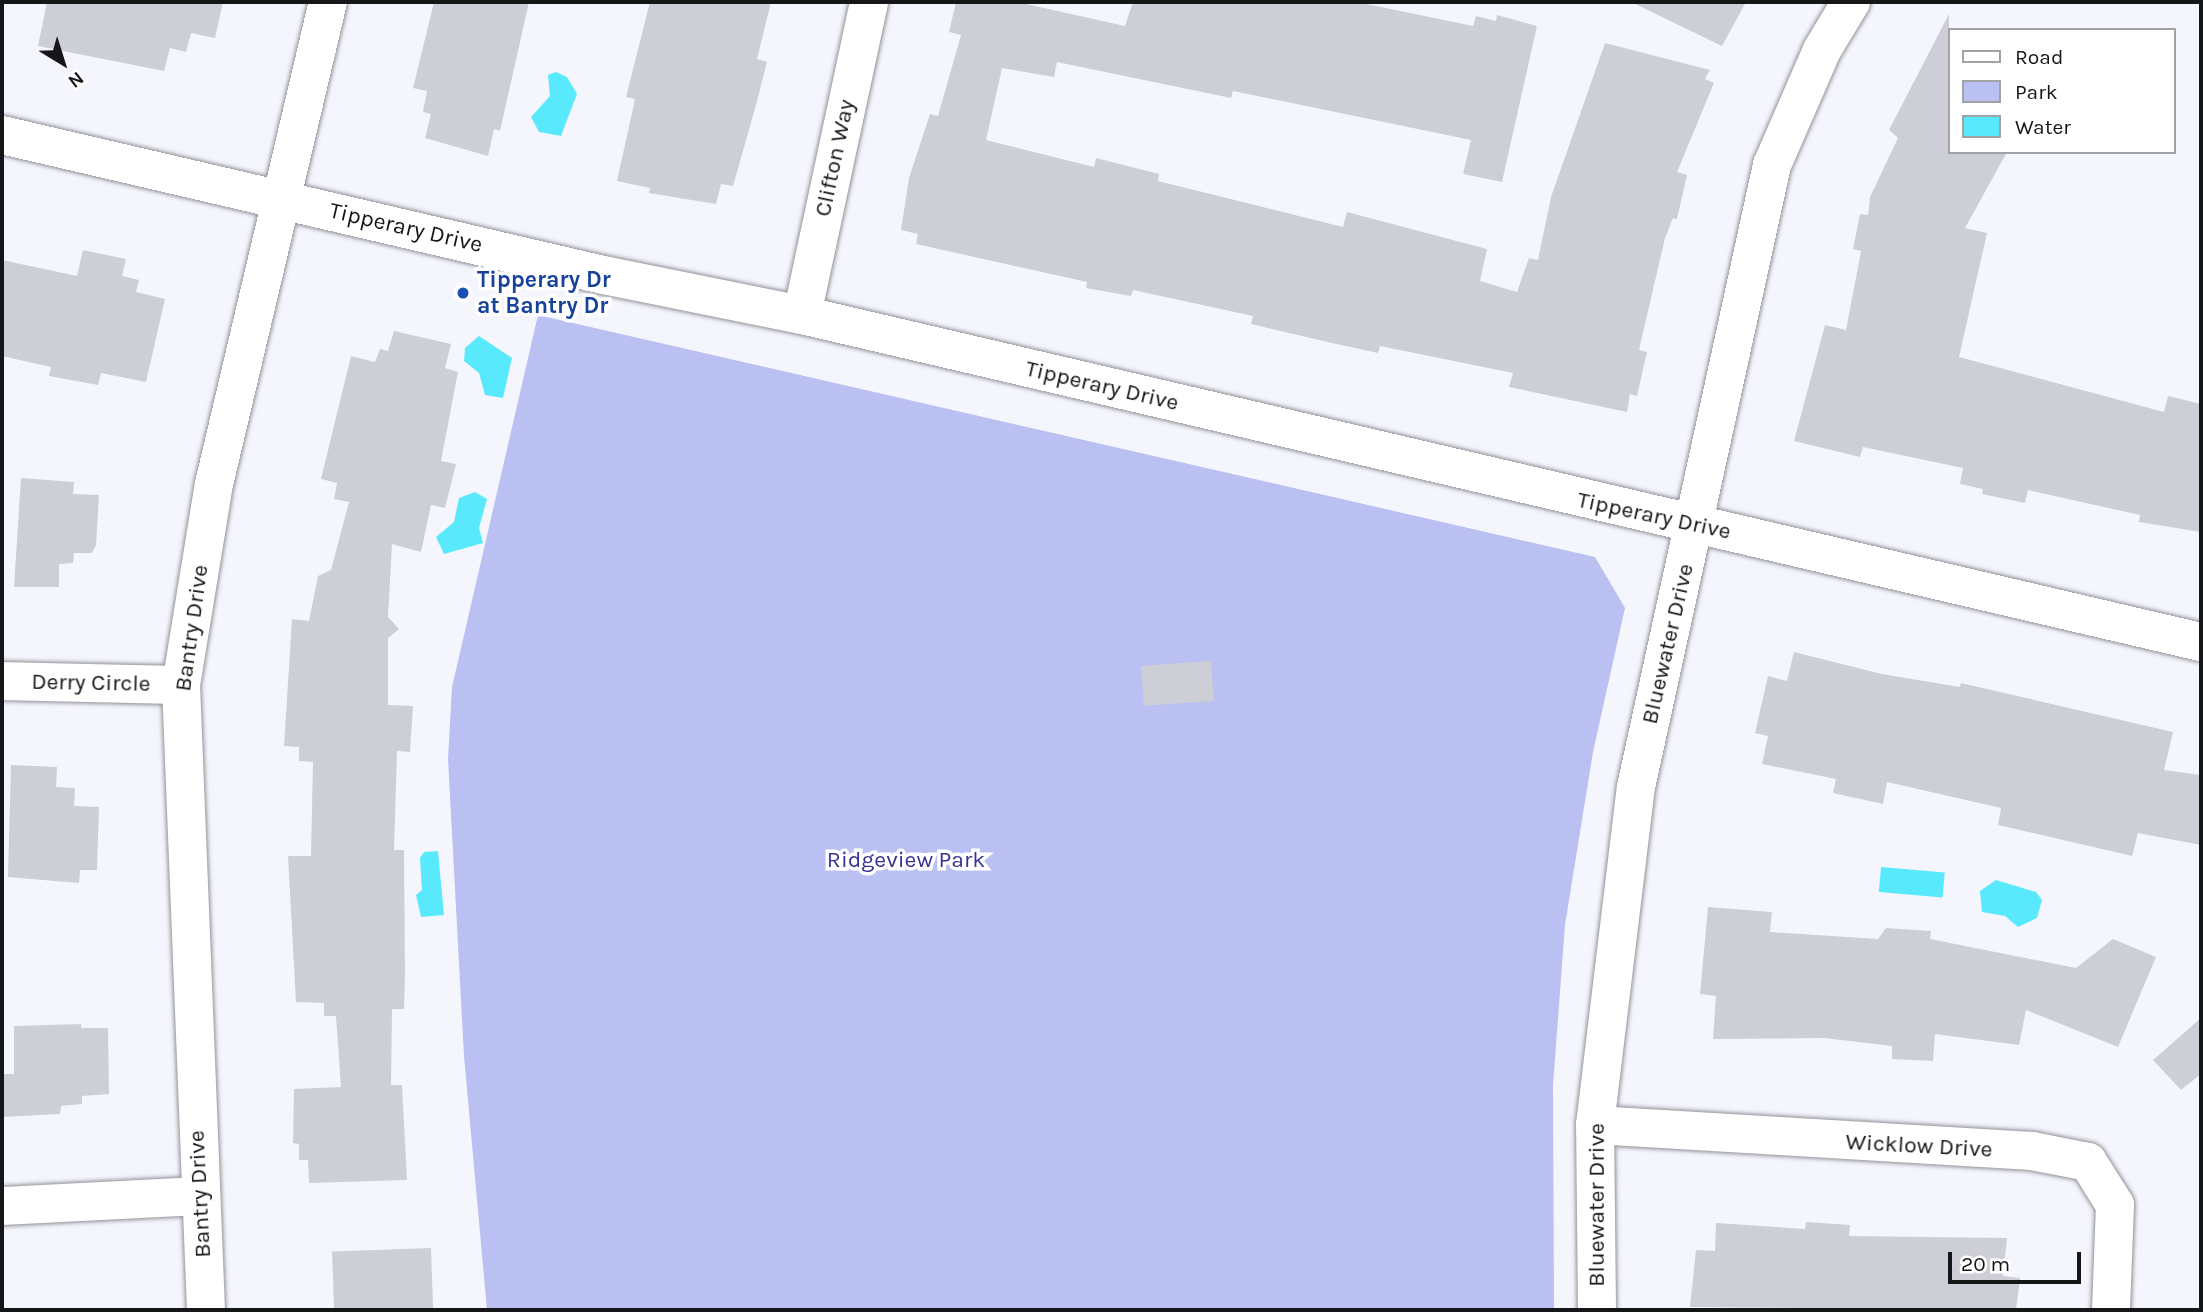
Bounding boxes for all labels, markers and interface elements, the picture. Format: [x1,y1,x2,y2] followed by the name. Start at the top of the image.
[28,28,98,98] north arrow
[1948,28,2175,154] legend
[2015,45,2063,69] text: Road
[64,67,88,92] text: N
[2015,80,2058,104] text: Park
[809,97,861,219] street label: Clifton Way
[2015,115,2071,139] text: Water
[327,197,485,259] street label: Tipperary Drive
[477,266,611,320] place label: Tipperary Dr at Bantry Dr
[455,285,471,301] marker: Tipperary Dr at Bantry Dr
[1023,355,1181,417] street label: Tipperary Drive
[1575,486,1733,546] street label: Tipperary Drive
[1636,561,1700,727] street label: Bluewater Drive
[169,563,215,693] street label: Bantry Drive
[31,668,151,698] street label: Derry Circle
[827,846,985,874] park label: Ridgeview Park
[1583,1123,1611,1287] street label: Bluewater Drive
[1845,1128,1993,1164] street label: Wicklow Drive
[183,1130,217,1258] street label: Bantry Drive
[1951,1238,2084,1282] scale bar
[1961,1252,2010,1276] text: 20 m

